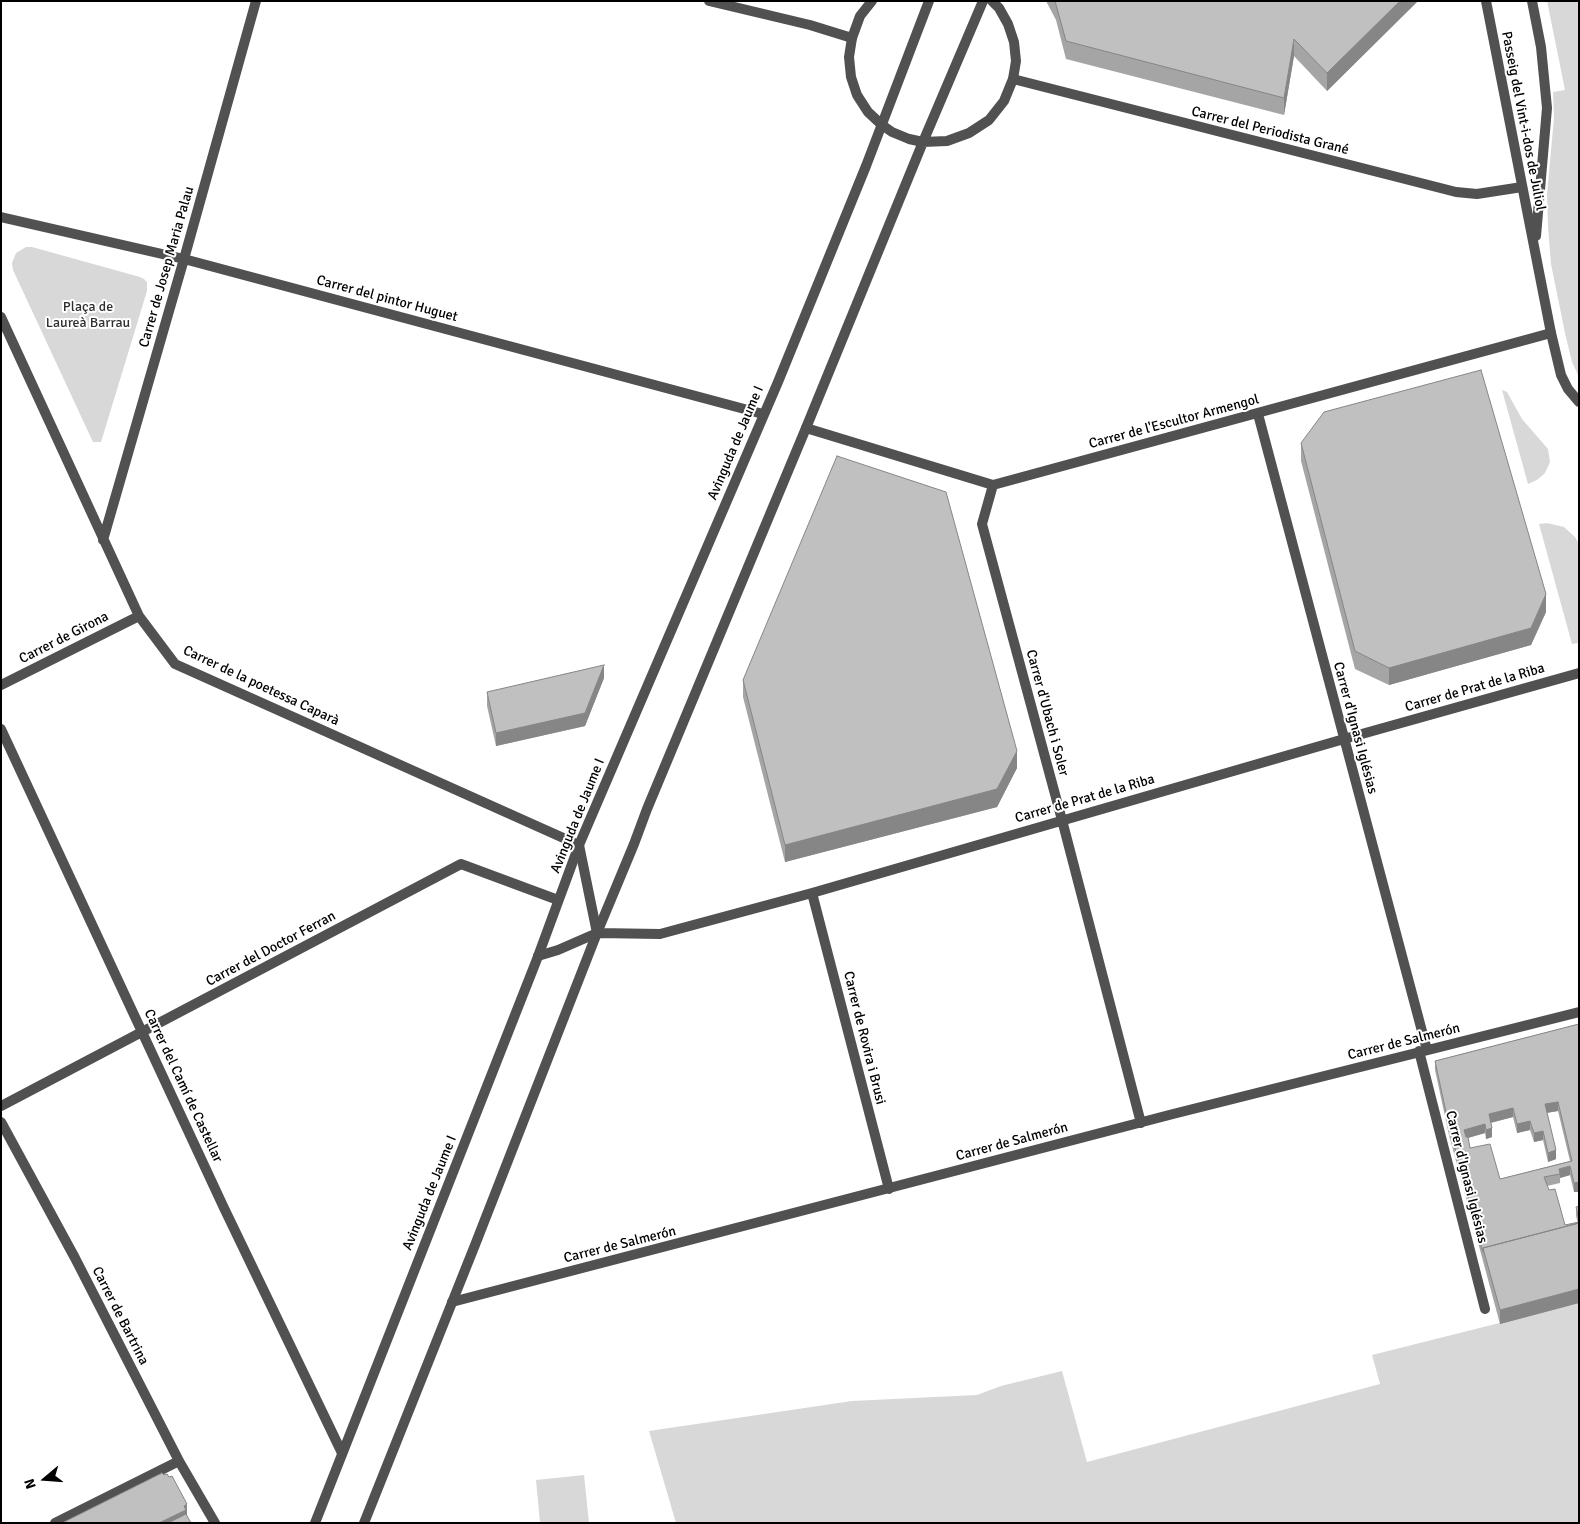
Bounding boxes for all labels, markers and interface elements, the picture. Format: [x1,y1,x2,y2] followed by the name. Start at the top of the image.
[1497,30,1549,212] street label: Passeig del Vint-i-dos de Juliol
[1190,103,1350,159] street label: Carrer del Periodista Grané
[136,185,198,349] street label: Carrer de Josep Maria Palau
[315,272,459,326] street label: Carrer del pintor Huguet
[46,299,130,332] park label: Plaça de Laureà Barrau
[704,384,768,502] street label: Avinguda de Jaume I
[1087,391,1261,453] street label: Carrer de l'Escultor Armengol
[17,608,111,668] street label: Carrer de Girona
[180,642,342,730] street label: Carrer de la poetessa Caparà
[1022,648,1072,778] street label: Carrer d'Ubach i Soler
[1329,660,1381,796] street label: Carrer d'Ignasi Iglésias
[1403,660,1547,716] street label: Carrer de Prat de la Riba
[547,756,609,876] street label: Avinguda de Jaume I
[1013,771,1157,827] street label: Carrer de Prat de la Riba
[203,908,339,990] street label: Carrer del Doctor Ferran
[839,970,889,1106] street label: Carrer de Rovira i Brusi
[140,1007,226,1165] street label: Carrer del Camí de Castellar
[1346,1020,1462,1064] street label: Carrer de Salmerón
[1441,1109,1491,1245] street label: Carrer d'Ignasi Iglésias
[954,1119,1070,1165] street label: Carrer de Salmerón
[399,1133,461,1253] street label: Avinguda de Jaume I
[562,1223,678,1267] street label: Carrer de Salmerón
[88,1264,152,1368] street label: Carrer de Bartrina
[20,1454,70,1504] north arrow
[21,1477,40,1491] text: N

